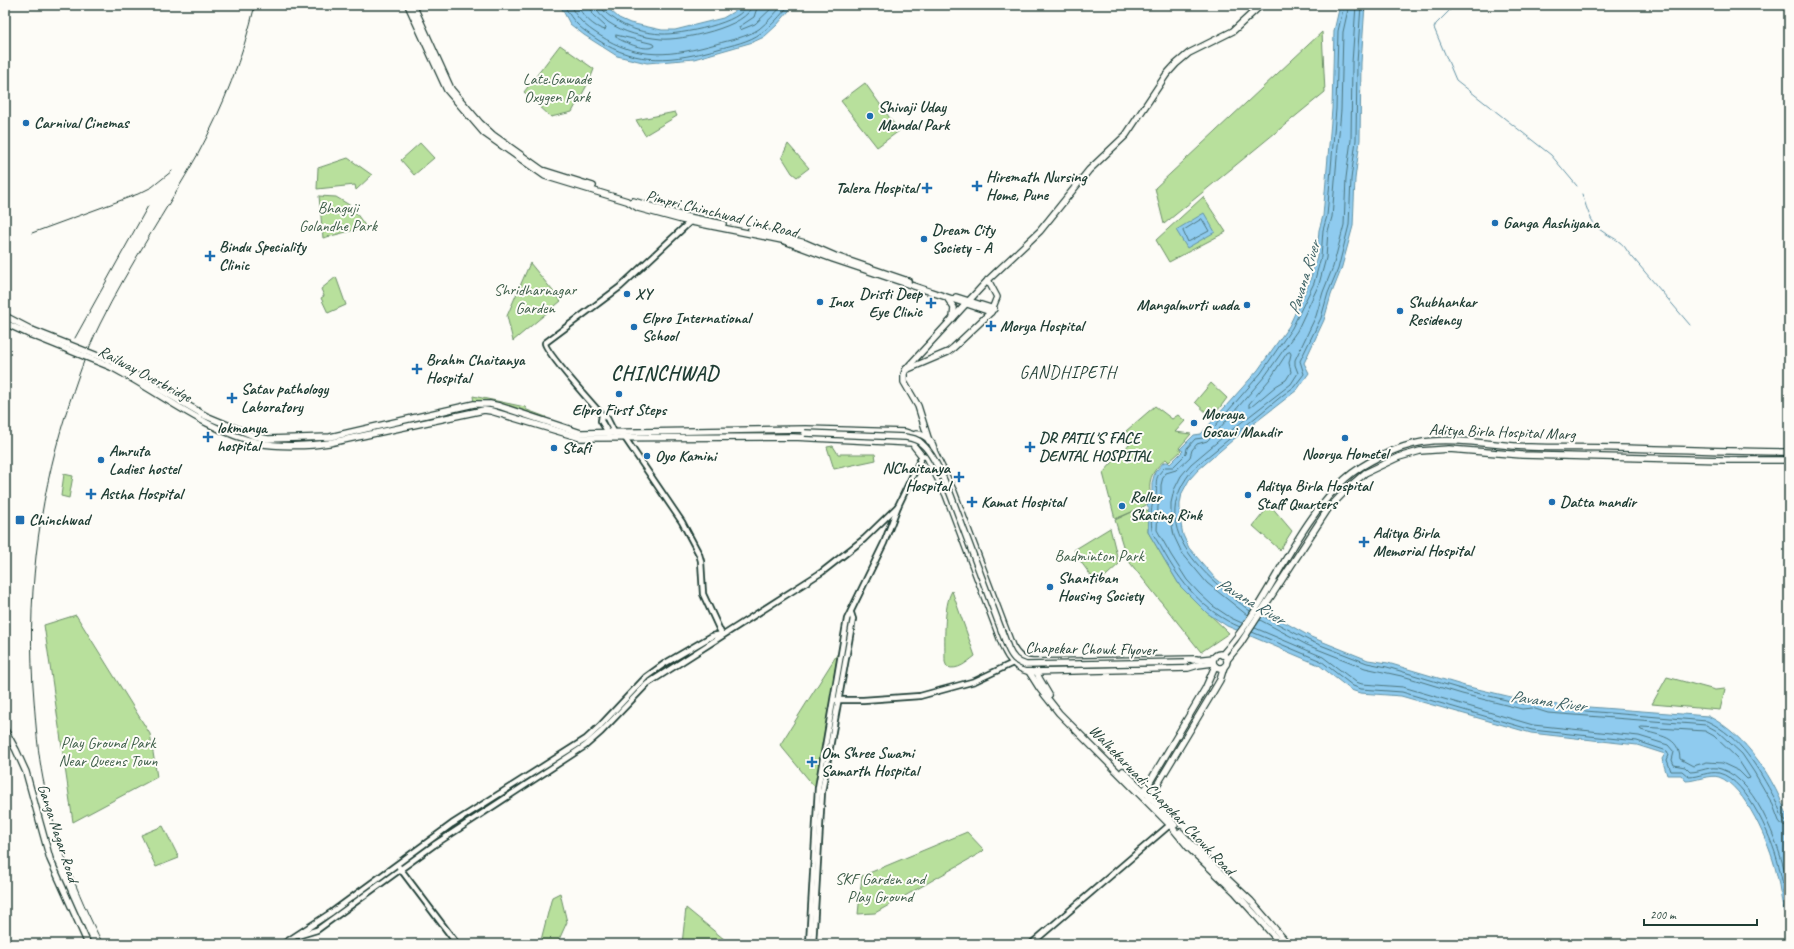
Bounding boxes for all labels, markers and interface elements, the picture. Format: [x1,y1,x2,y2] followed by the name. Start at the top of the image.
[523,69,593,107] park label: Late.Gawade Oxygen Park
[878,97,951,135] place label: Shivaji Uday Mandal Park
[865,111,875,121] marker: Shivaji Uday Mandal Park
[34,113,130,133] place label: Carnival Cinemas
[21,118,31,128] marker: Carnival Cinemas
[986,167,1088,205] place label: Hiremath Nursing Home, Pune
[836,178,921,198] place label: Talera Hospital
[971,180,983,192] marker: Hiremath Nursing Home, Pune
[921,182,933,194] marker: Talera Hospital
[644,185,803,243] street label: Pimpri Chinchwad Link Road
[299,198,378,236] park label: Bhaguji Golandhe Park
[1503,213,1600,233] place label: Ganga Aashiyana
[1490,218,1500,228] marker: Ganga Aashiyana
[932,220,996,258] place label: Dream City Society - A
[919,234,929,244] marker: Dream City Society - A
[1283,236,1326,317] water label: Pavana River
[219,237,307,275] place label: Bindu Speciality Clinic
[204,250,216,262] marker: Bindu Speciality Clinic
[494,280,577,318] park label: Shridharnagar Garden
[635,284,654,304] place label: XY
[859,284,923,322] place label: Dristi Deep Eye Clinic
[622,289,632,299] marker: XY
[828,292,855,312] place label: Inox
[1408,292,1479,330] place label: Shubhankar Residency
[1137,295,1240,315] place label: Mangalmurti wada
[815,297,825,307] marker: Inox
[925,297,937,309] marker: Dristi Deep Eye Clinic
[1242,300,1252,310] marker: Mangalmurti wada
[1395,306,1405,316] marker: Shubhankar Residency
[642,308,753,346] place label: Elpro International School
[1000,316,1087,336] place label: Morya Hospital
[985,320,997,332] marker: Morya Hospital
[629,322,639,332] marker: Elpro International School
[95,341,197,408] street label: Railway Overbridge
[426,350,526,388] place label: Brahm Chaitanya Hospital
[611,361,720,386] district label: CHINCHWAD
[1019,362,1119,383] district label: GANDHIPETH
[411,363,423,375] marker: Brahm Chaitanya Hospital
[241,379,330,417] place label: Satav pathology Laboratory
[614,389,624,399] marker: Elpro First Steps
[226,392,238,404] marker: Satav pathology Laboratory
[572,400,667,420] place label: Elpro First Steps
[1202,404,1284,442] place label: Moraya Gosavi Mandir
[217,418,268,456] place label: lokmanya hospital
[1189,418,1199,428] marker: Moraya Gosavi Mandir
[1428,419,1577,445] street label: Aditya Birla Hospital Marg
[1039,428,1153,466] place label: DR PATIL'S FACE DENTAL HOSPITAL
[202,431,214,443] marker: lokmanya hospital
[1340,433,1350,443] marker: Noorya Hometel
[562,438,593,458] place label: Stafi
[109,441,183,479] place label: Amruta Ladies hostel
[1024,441,1036,453] marker: DR PATIL'S FACE DENTAL HOSPITAL
[549,443,559,453] marker: Stafi
[1302,444,1391,464] place label: Noorya Hometel
[655,446,718,466] place label: Oyo Kamini
[642,451,652,461] marker: Oyo Kamini
[96,455,106,465] marker: Amruta Ladies hostel
[883,458,953,496] place label: NChaitanya Hospital
[953,471,965,483] marker: NChaitanya Hospital
[1256,476,1374,514] place label: Aditya Birla Hospital Staff Quarters
[100,484,186,504] place label: Astha Hospital
[1130,487,1204,525] place label: Roller Skating Rink
[85,488,97,500] marker: Astha Hospital
[1243,490,1253,500] marker: Aditya Birla Hospital Staff Quarters
[981,492,1068,512] place label: Kamat Hospital
[1560,492,1638,512] place label: Datta mandir
[966,496,978,508] marker: Kamat Hospital
[1547,497,1557,507] marker: Datta mandir
[1117,501,1127,511] marker: Roller Skating Rink
[29,510,92,530] place label: Chinchwad
[14,514,26,526] marker: Chinchwad
[1373,523,1476,561] place label: Aditya Birla Memorial Hospital
[1358,536,1370,548] marker: Aditya Birla Memorial Hospital
[1055,546,1145,566] park label: Badminton Park
[1058,568,1145,606] place label: Shantiban Housing Society
[1213,573,1291,631] water label: Pavana River
[1045,582,1055,592] marker: Shantiban Housing Society
[1025,638,1158,660] street label: Chapekar Chowk Flyover
[1509,685,1589,717] water label: Pavana River
[1085,720,1241,881] street label: Walhekarwadi-Chapekar Chowk Road
[59,733,158,771] park label: Play Ground Park Near Queens Town
[821,743,922,781] place label: Om Shree Swami Samarth Hospital
[806,756,818,768] marker: Om Shree Swami Samarth Hospital
[33,781,84,887] street label: Ganga Nagar Road
[835,869,928,907] park label: SKF Garden and Play Ground
[1644,901,1757,927] scale bar
[1650,907,1677,923] text: 200 m

